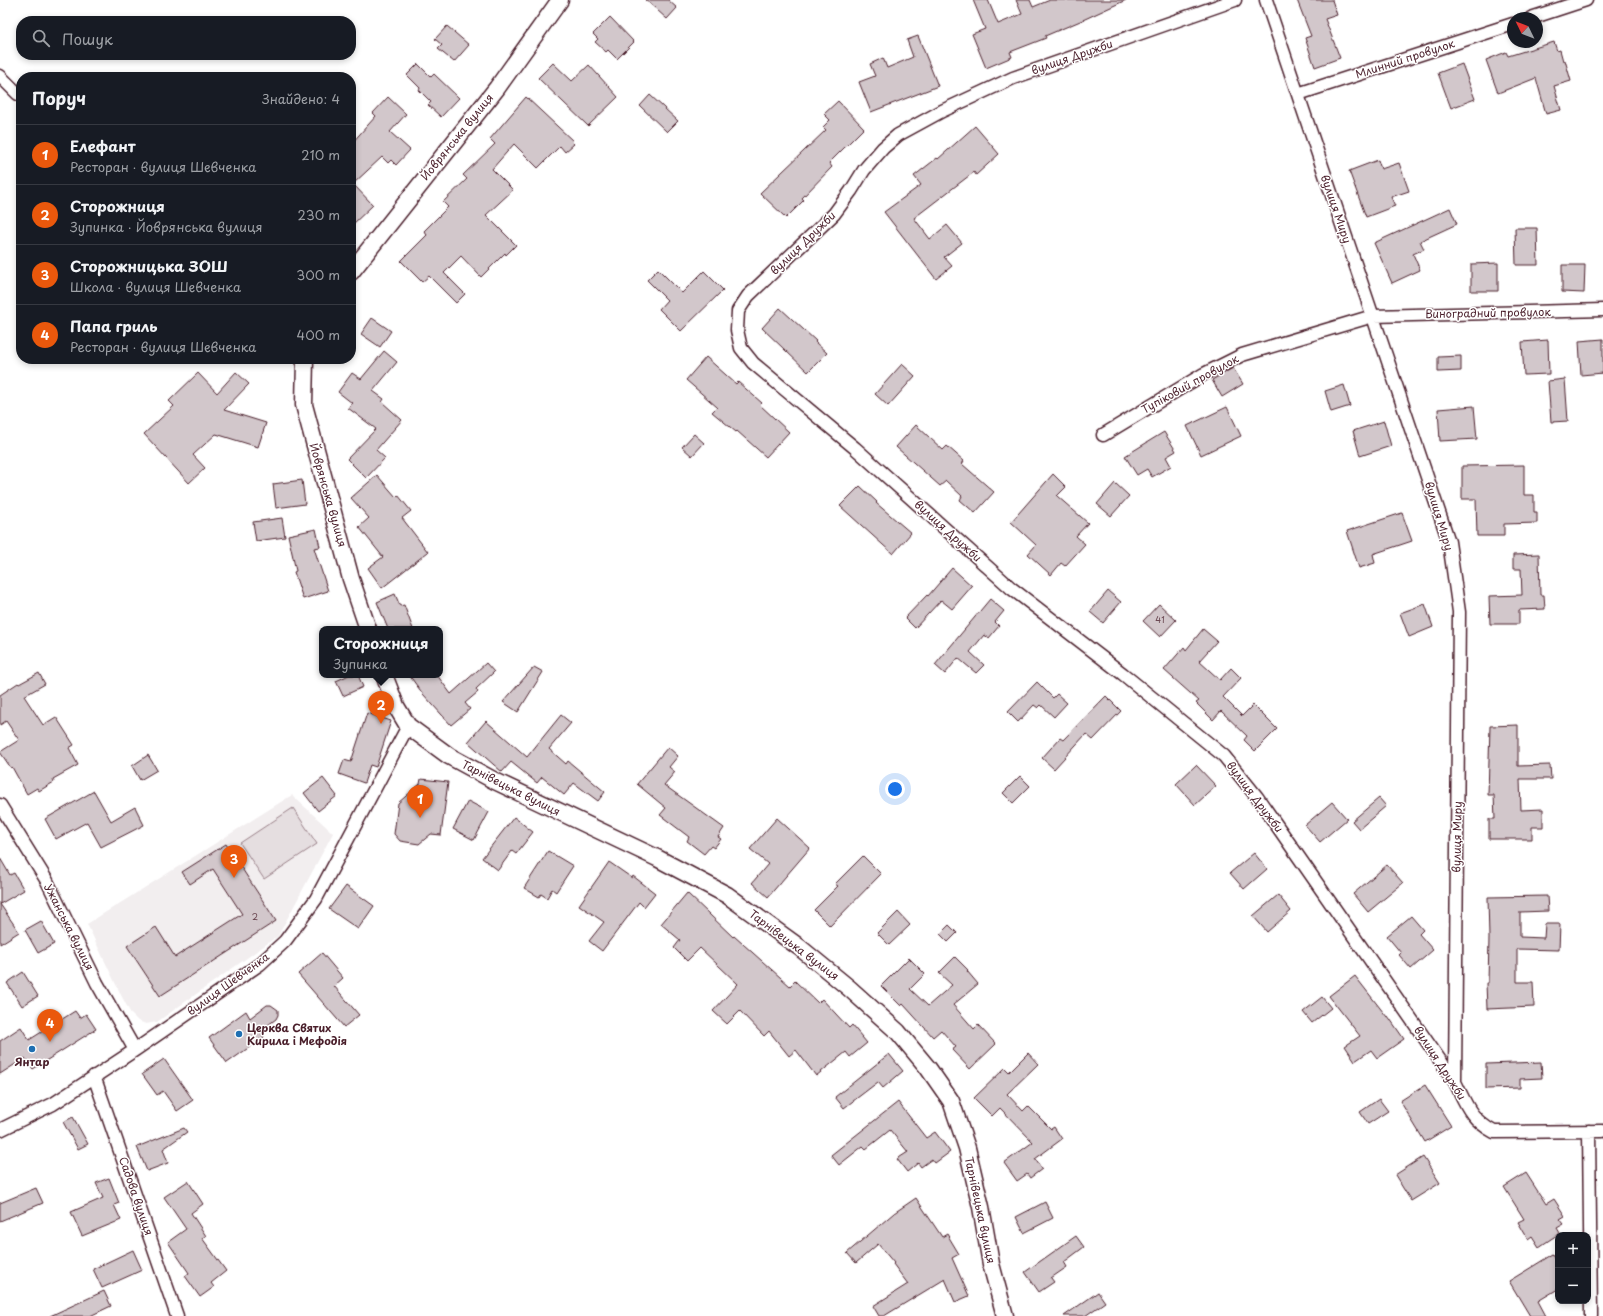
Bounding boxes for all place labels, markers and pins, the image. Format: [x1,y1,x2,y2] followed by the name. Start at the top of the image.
[368,691,394,724] pin: 2
[407,785,433,818] pin: 1
[221,845,247,878] pin: 3
[37,1009,63,1042] pin: 4
[247,1019,347,1049] place label: Церква Святих Кирила і Мефодія
[234,1029,244,1039] marker: Церква Святих Кирила і Мефодія
[27,1044,37,1054] marker: Янтар
[15,1053,49,1070] place label: Янтар

